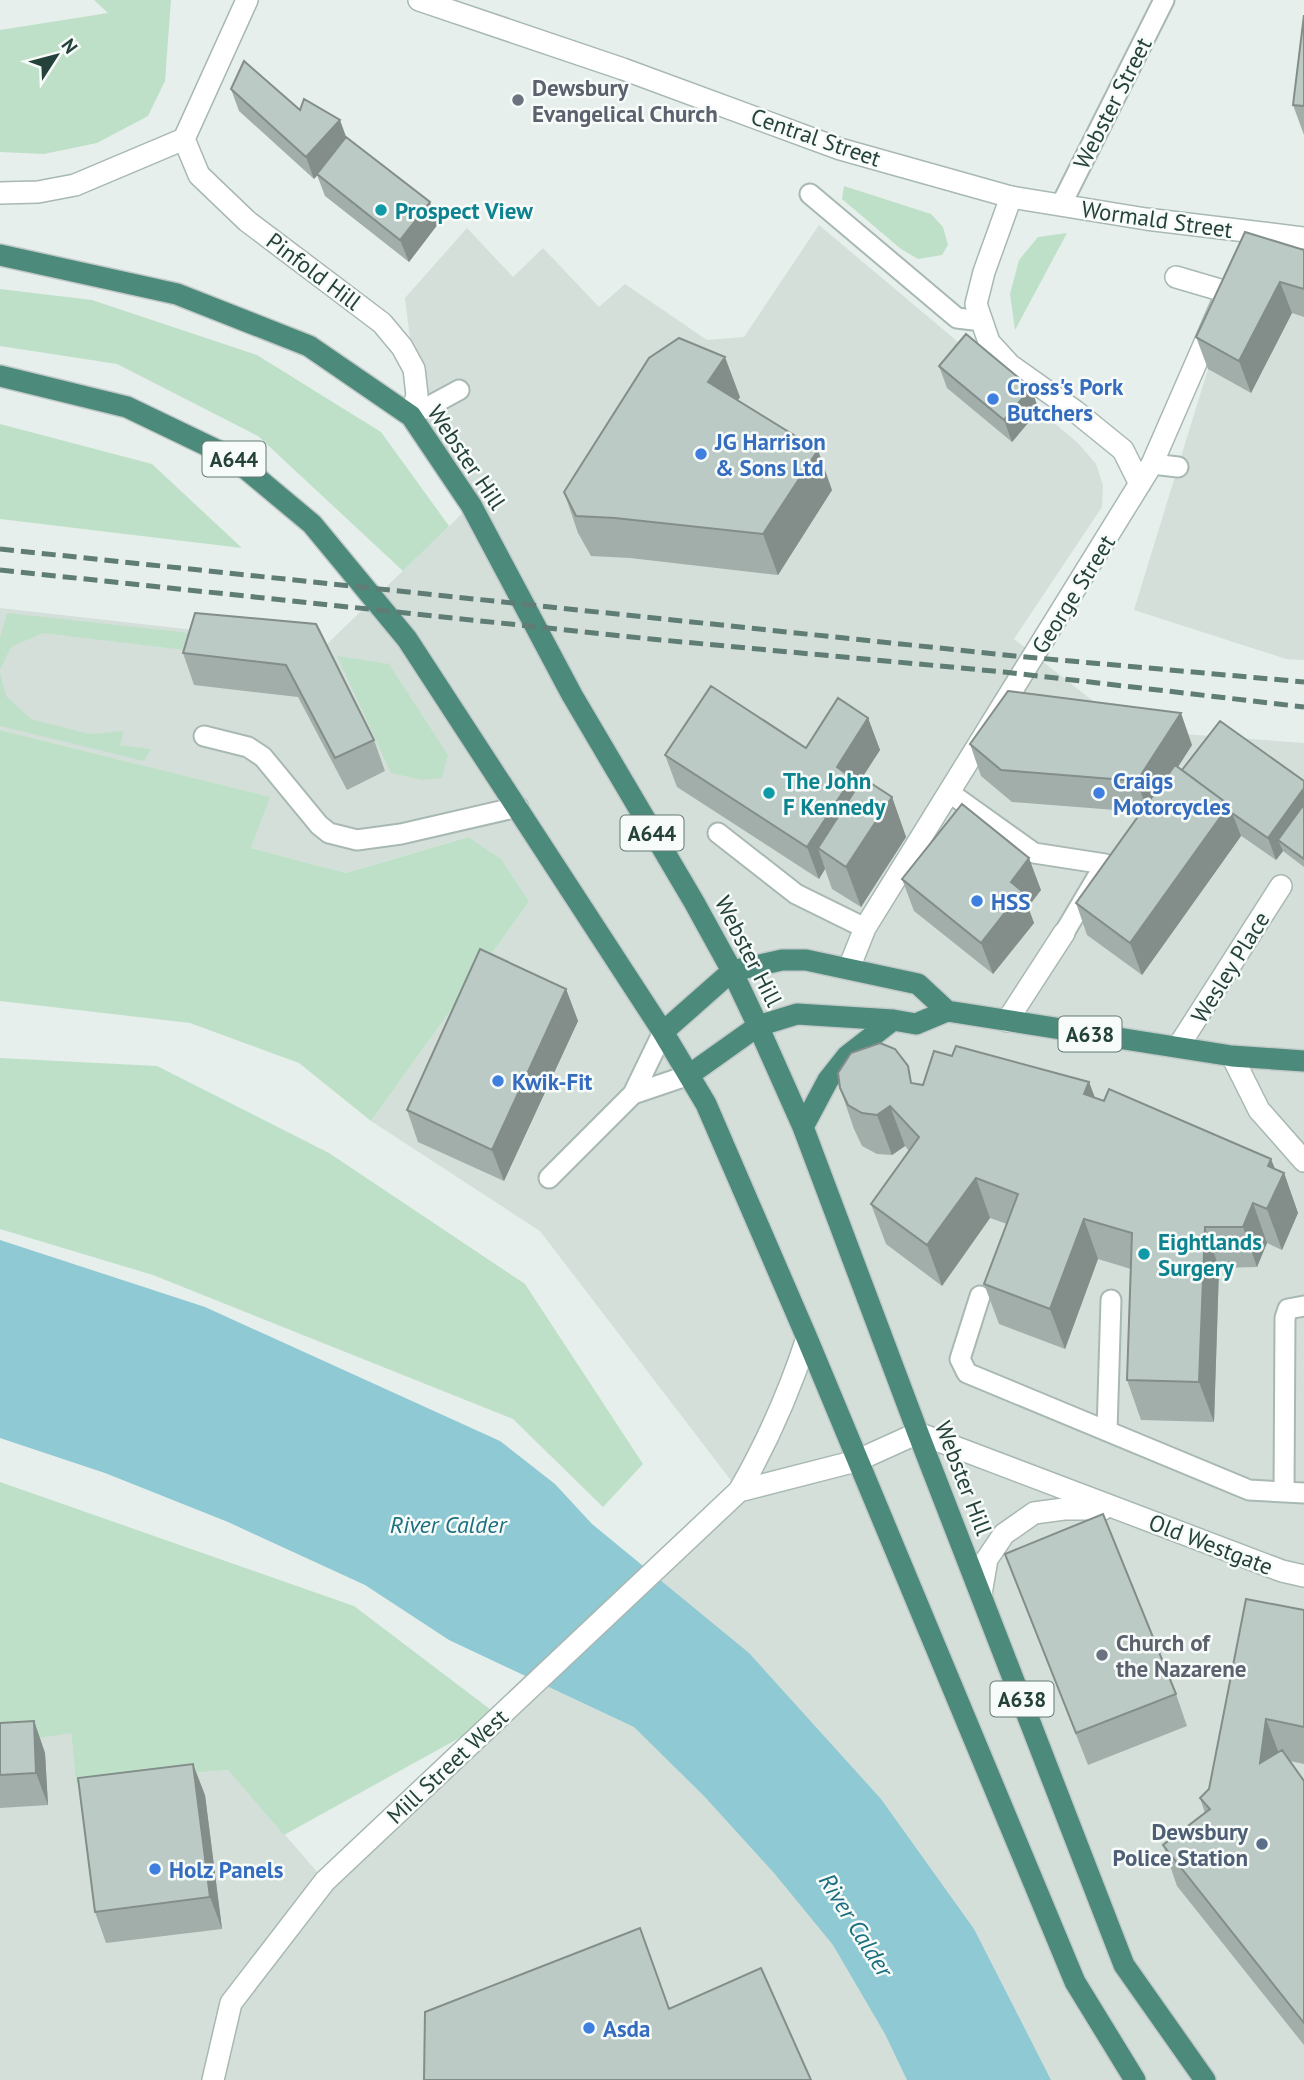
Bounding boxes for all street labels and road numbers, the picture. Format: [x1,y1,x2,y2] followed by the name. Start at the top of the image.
[1066,32,1158,174] street label: Webster Street
[747,101,885,173] street label: Central Street
[1080,194,1235,244] street label: Wormald Street
[261,226,367,316] street label: Pinfold Hill
[421,399,513,515] street label: Webster Hill
[202,442,266,476] road number: A644
[1025,529,1121,659] street label: George Street
[620,816,684,850] road number: A644
[709,891,789,1011] street label: Webster Hill
[1184,906,1276,1028] street label: Wesley Place
[1058,1016,1122,1052] road number: A638
[929,1417,999,1540] street label: Webster Hill
[1145,1507,1277,1581] street label: Old Westgate
[990,1682,1054,1716] road number: A638
[380,1702,514,1830] street label: Mill Street West

